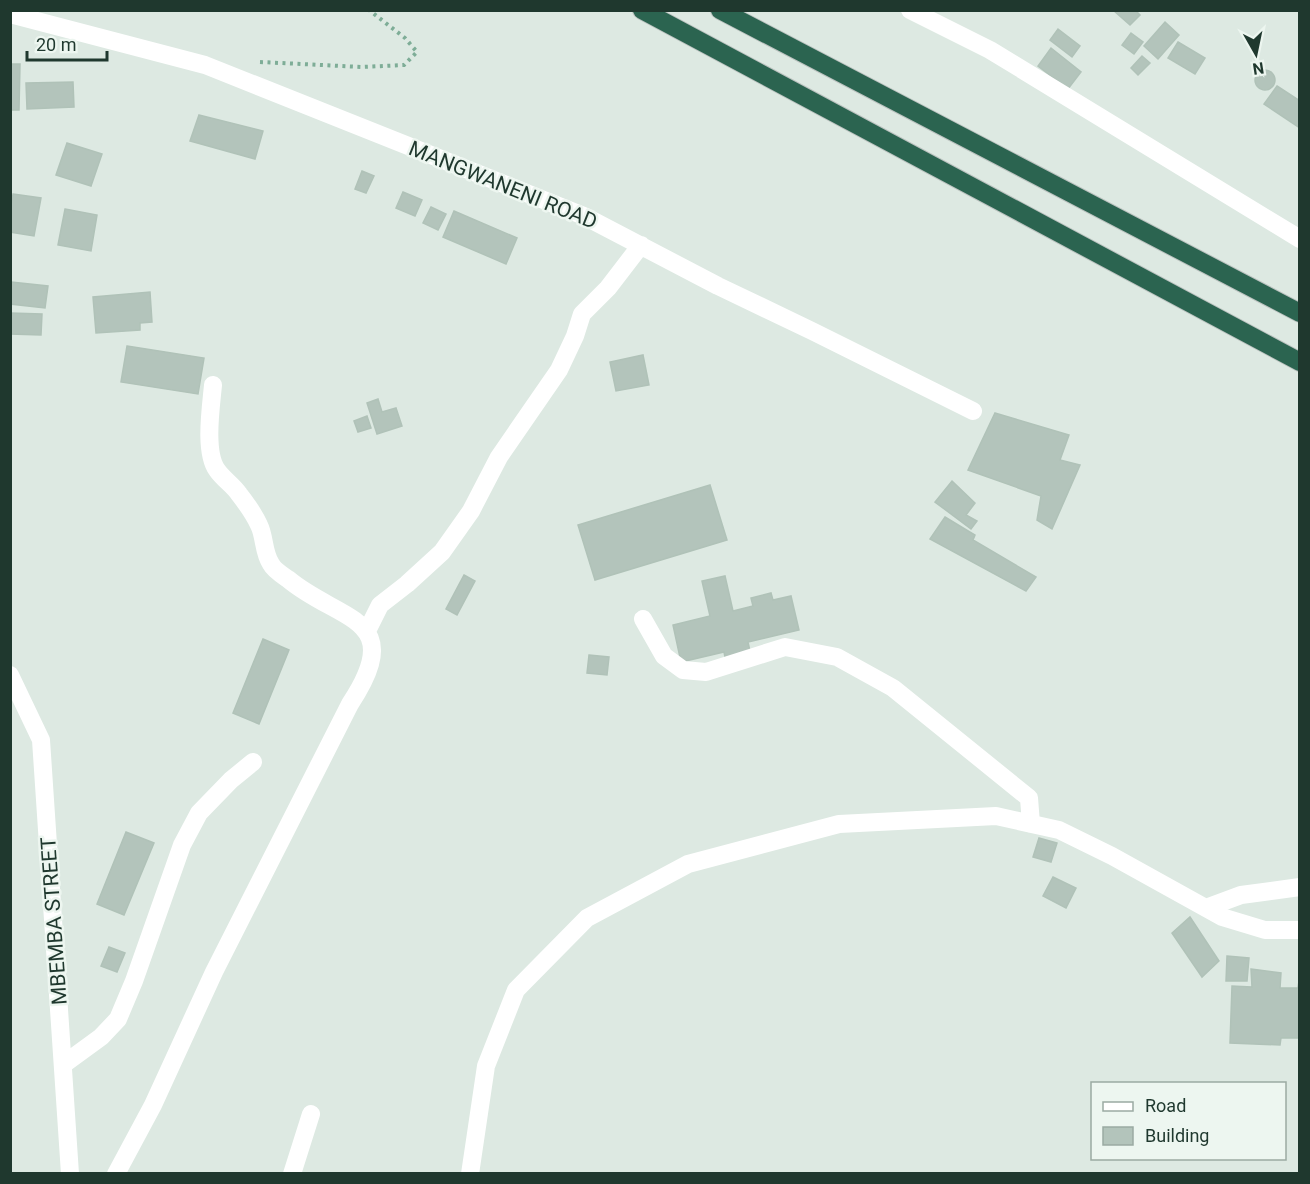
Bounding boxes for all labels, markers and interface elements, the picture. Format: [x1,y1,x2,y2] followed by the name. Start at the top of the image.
[27,24,106,62] scale bar
[1226,24,1286,84] north arrow
[36,34,76,55] text: 20 m
[1251,58,1265,79] text: N
[405,136,601,234] street label: MANGWANENI ROAD
[36,836,72,1006] street label: MBEMBA STREET
[1091,1082,1286,1160] legend
[1145,1095,1186,1116] text: Road
[1145,1125,1209,1146] text: Building

